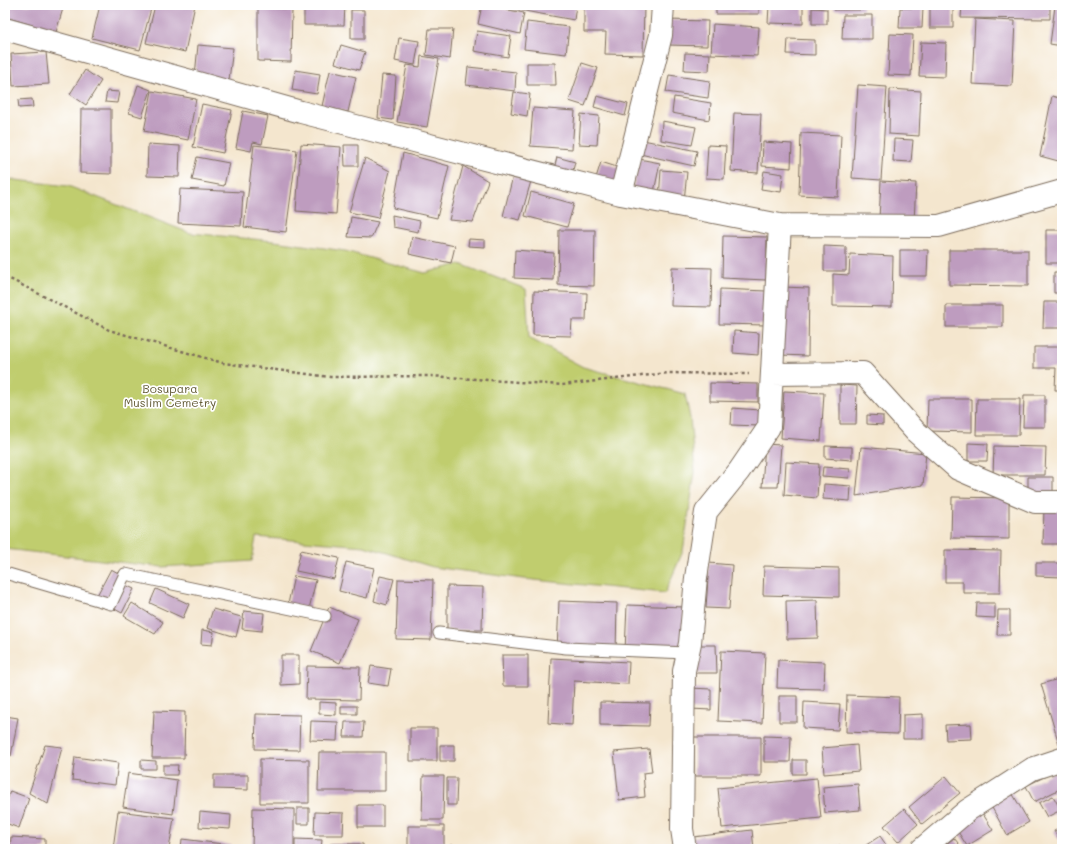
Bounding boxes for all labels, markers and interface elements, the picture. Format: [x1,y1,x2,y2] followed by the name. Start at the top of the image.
[124,380,216,410] park label: Bosupara Muslim Cemetry

